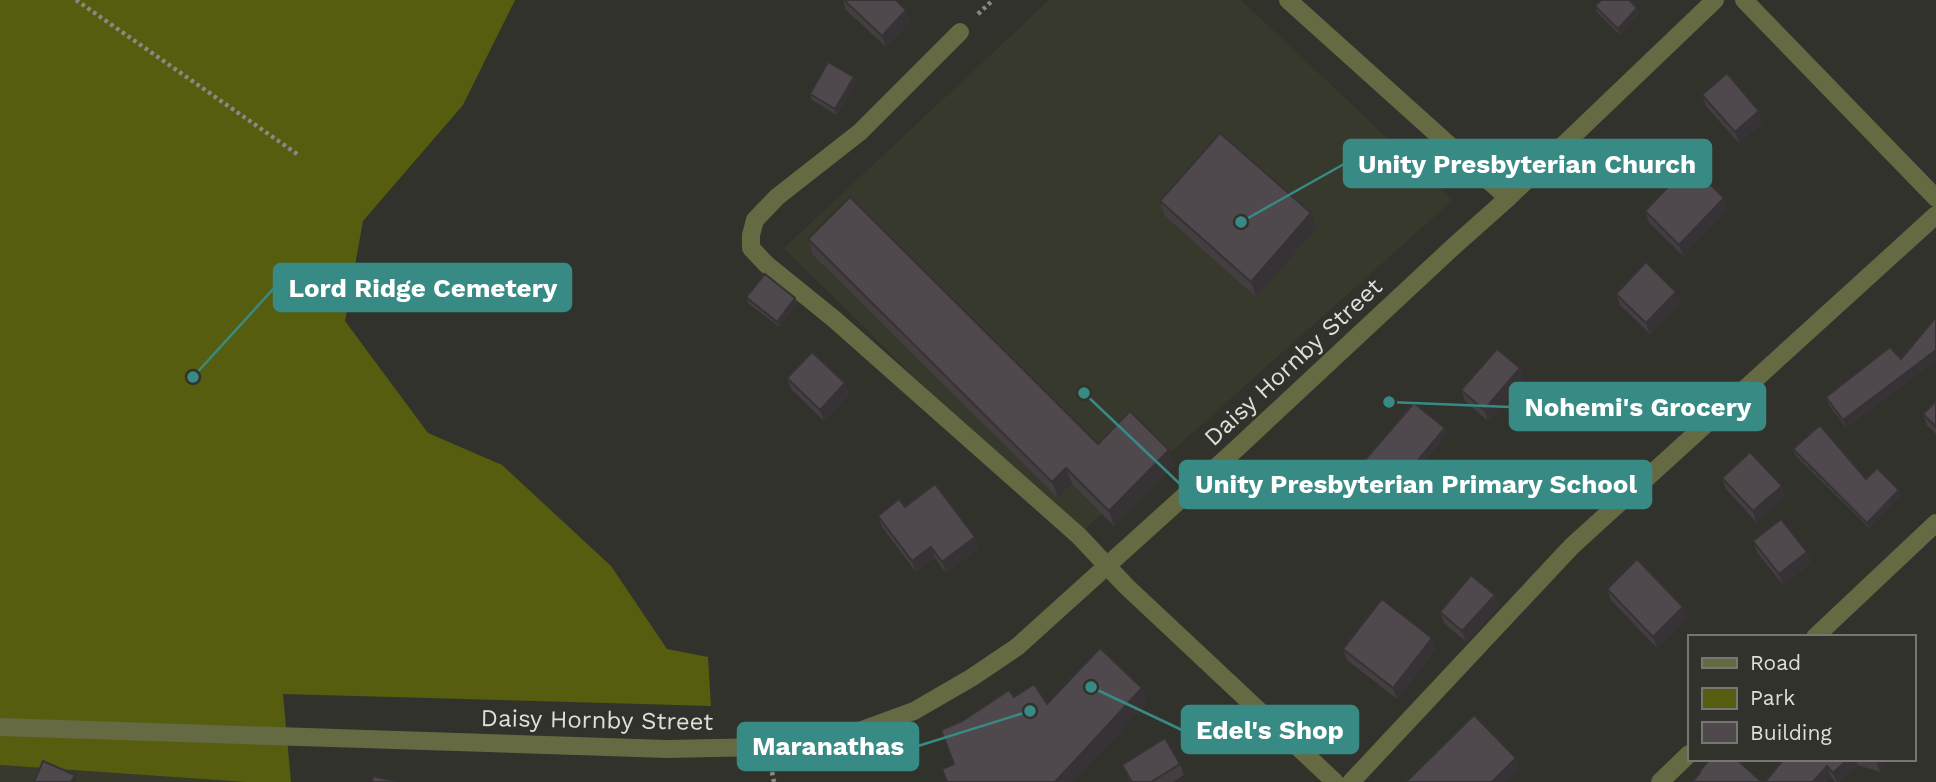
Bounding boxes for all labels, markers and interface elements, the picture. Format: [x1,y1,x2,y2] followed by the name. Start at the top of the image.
[1344,140,1711,187] callout: Unity Presbyterian Church
[1358,149,1696,179] text: Unity Presbyterian Church
[274,264,571,311] callout: Lord Ridge Cemetery
[1198,272,1388,452] street label: Daisy Hornby Street
[289,273,558,303] text: Lord Ridge Cemetery
[1510,383,1765,430] callout: Nohemi's Grocery
[1524,392,1752,422] text: Nohemi's Grocery
[1180,461,1651,508] callout: Unity Presbyterian Primary School
[1195,469,1637,499] text: Unity Presbyterian Primary School
[1688,635,1915,761] legend
[1750,650,1801,675] text: Road
[1750,685,1795,710] text: Park
[480,704,714,736] street label: Daisy Hornby Street
[1182,706,1358,753] callout: Edel's Shop
[1196,715,1344,745] text: Edel's Shop
[1750,720,1832,745] text: Building
[738,723,918,770] callout: Maranathas
[752,731,904,761] text: Maranathas

